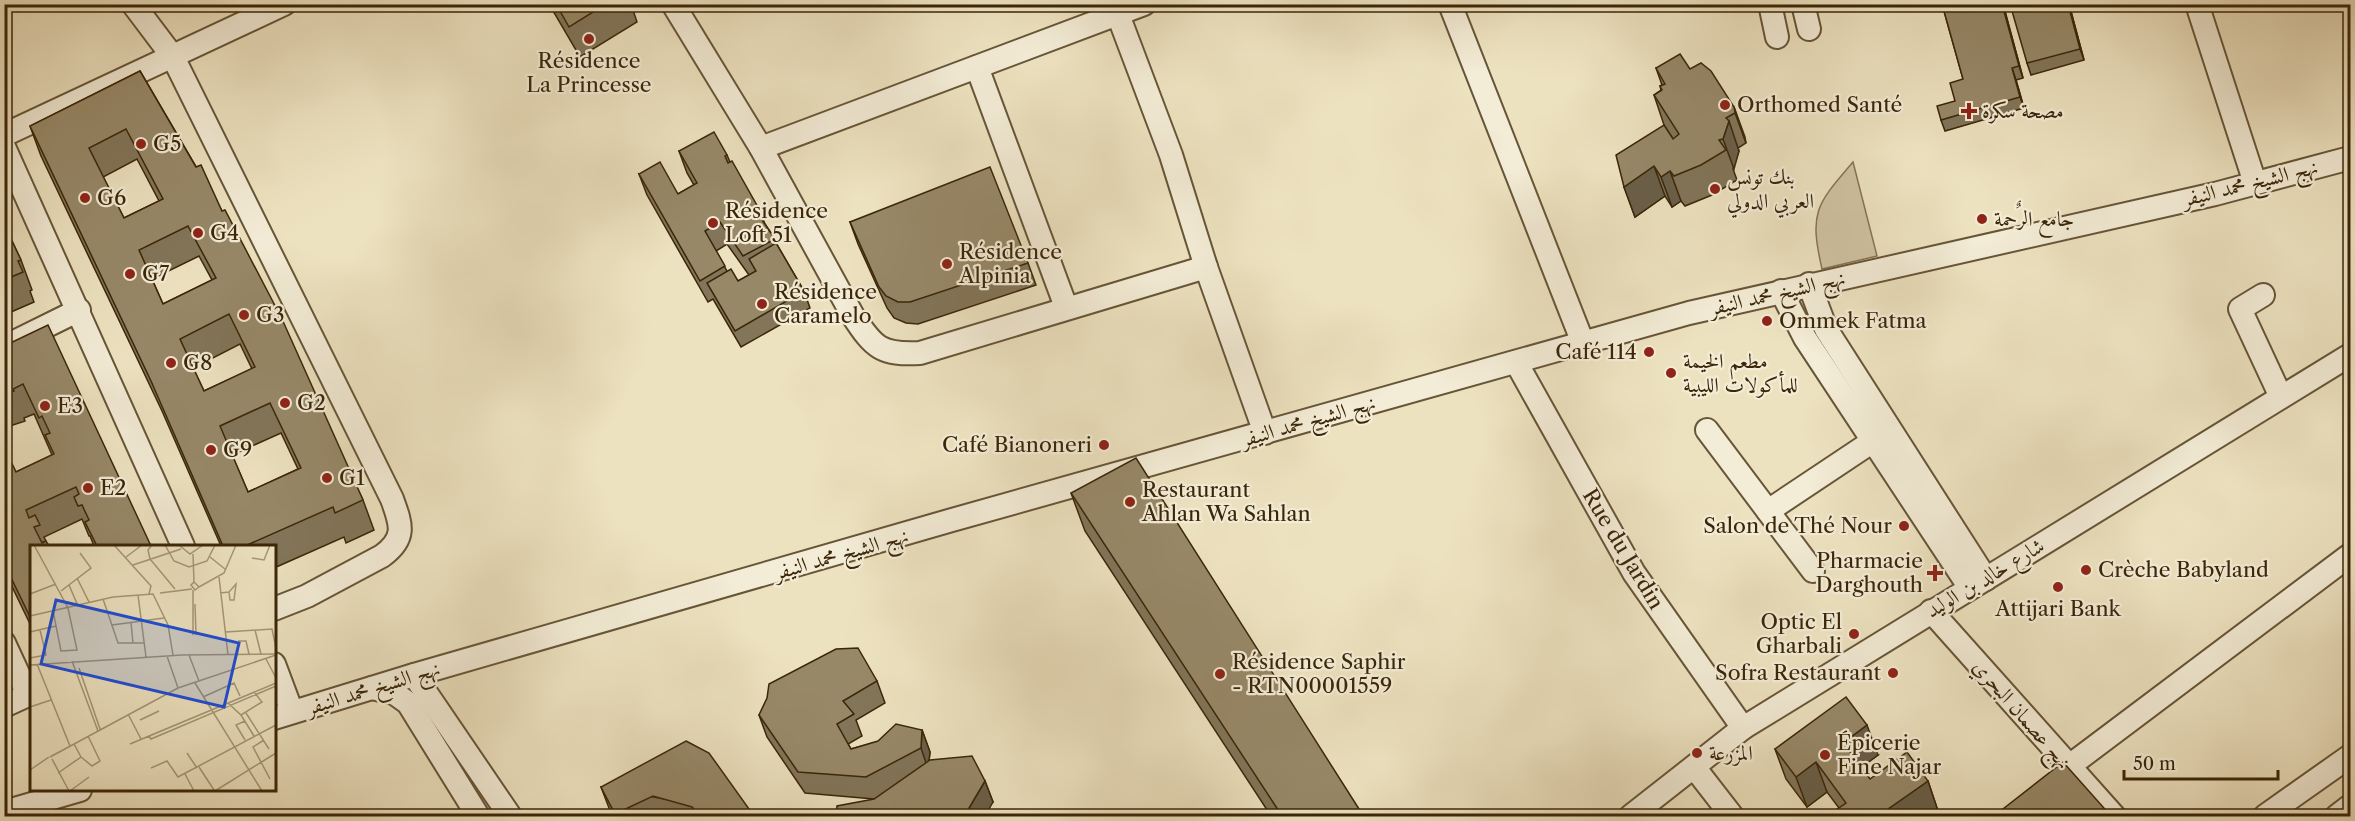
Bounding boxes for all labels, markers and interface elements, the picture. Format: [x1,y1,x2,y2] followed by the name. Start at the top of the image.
[582,32,596,46] marker: Résidence La Princesse
[526,48,652,97] place label: Résidence La Princesse
[1737,92,1902,117] place label: Orthomed Santé
[1718,98,1732,112] marker: Orthomed Santé
[1982,98,2064,124] place label: مصحة سكرة
[1960,102,1978,120] marker: مصحة سكرة
[153,131,181,156] place label: G5
[134,137,148,151] marker: G5
[2178,154,2322,219] street label: نهج الشيخ محمد النيفر
[1727,164,1814,218] place label: بنك تونس العربي الدولي
[1708,182,1722,196] marker: بنك تونس العربي الدولي
[97,185,126,210] place label: G6
[78,191,92,205] marker: G6
[725,198,828,247] place label: Résidence Loft 51
[1994,200,2074,238] place label: جامع الرٌحمة
[1975,212,1989,226] marker: جامع الرٌحمة
[706,216,720,230] marker: Résidence Loft 51
[210,220,239,245] place label: G4
[191,226,205,240] marker: G4
[958,239,1062,288] place label: Résidence Alpinia
[940,257,954,271] marker: Résidence Alpinia
[142,261,170,286] place label: G7
[1704,265,1849,328] street label: نهج الشيخ محمد النيفر
[123,267,137,281] marker: G7
[774,279,877,328] place label: Résidence Caramelo
[755,297,769,311] marker: Résidence Caramelo
[256,302,284,327] place label: G3
[237,308,251,322] marker: G3
[1779,308,1928,333] place label: Ommek Fatma
[1760,314,1774,328] marker: Ommek Fatma
[1555,339,1637,364] place label: Café 114
[1642,345,1656,359] marker: Café 114
[1683,348,1798,398] place label: مطعم الخيمة للمأكولات الليبية
[183,350,212,375] place label: G8
[164,356,178,370] marker: G8
[1664,366,1678,380] marker: مطعم الخيمة للمأكولات الليبية
[1236,389,1380,459] street label: نهج الشيخ محمد النيفر
[297,390,326,415] place label: G2
[57,393,83,418] place label: E3
[278,396,292,410] marker: G2
[38,399,52,413] marker: E3
[942,432,1092,457] place label: Café Bianoneri
[223,437,252,462] place label: G9
[1097,438,1111,452] marker: Café Bianoneri
[204,443,218,457] marker: G9
[339,465,365,490] place label: G1
[320,471,334,485] marker: G1
[100,475,127,500] place label: E2
[1141,477,1311,526] place label: Restaurant Ahlan Wa Sahlan
[81,481,95,495] marker: E2
[1578,484,1669,614] street label: Rue du Jardin
[1123,495,1137,509] marker: Restaurant Ahlan Wa Sahlan
[1703,513,1892,538] place label: Salon de Thé Nour
[1897,519,1911,533] marker: Salon de Thé Nour
[769,522,913,592] street label: نهج الشيخ محمد النيفر
[1921,532,2052,628] street label: شارع خالد بن الوليد
[30,545,276,791] inset map
[1816,548,1923,597] place label: Pharmacie Darghouth
[2098,557,2269,582] place label: Crèche Babyland
[2079,563,2093,577] marker: Crèche Babyland
[1928,566,1942,580] marker: Pharmacie Darghouth
[2051,580,2065,594] marker: Attijari Bank
[1994,596,2122,621] place label: Attijari Bank
[1756,609,1842,658] place label: Optic El Gharbali
[1847,627,1861,641] marker: Optic El Gharbali
[1232,649,1406,698] place label: Résidence Saphir - RTN00001559
[1963,654,2077,778] street label: نهج عصمان البحري
[301,655,445,727] street label: نهج الشيخ محمد النيفر
[1715,660,1882,685] place label: Sofra Restaurant
[1886,666,1900,680] marker: Sofra Restaurant
[1213,667,1227,681] marker: Résidence Saphir - RTN00001559
[1837,730,1941,779] place label: Épicerie Fine Najar
[1709,740,1753,766] place label: المزرعة
[2124,743,2278,781] scale bar
[1690,746,1704,760] marker: المزرعة
[1818,748,1832,762] marker: Épicerie Fine Najar
[2133,753,2176,775] text: 50 m

